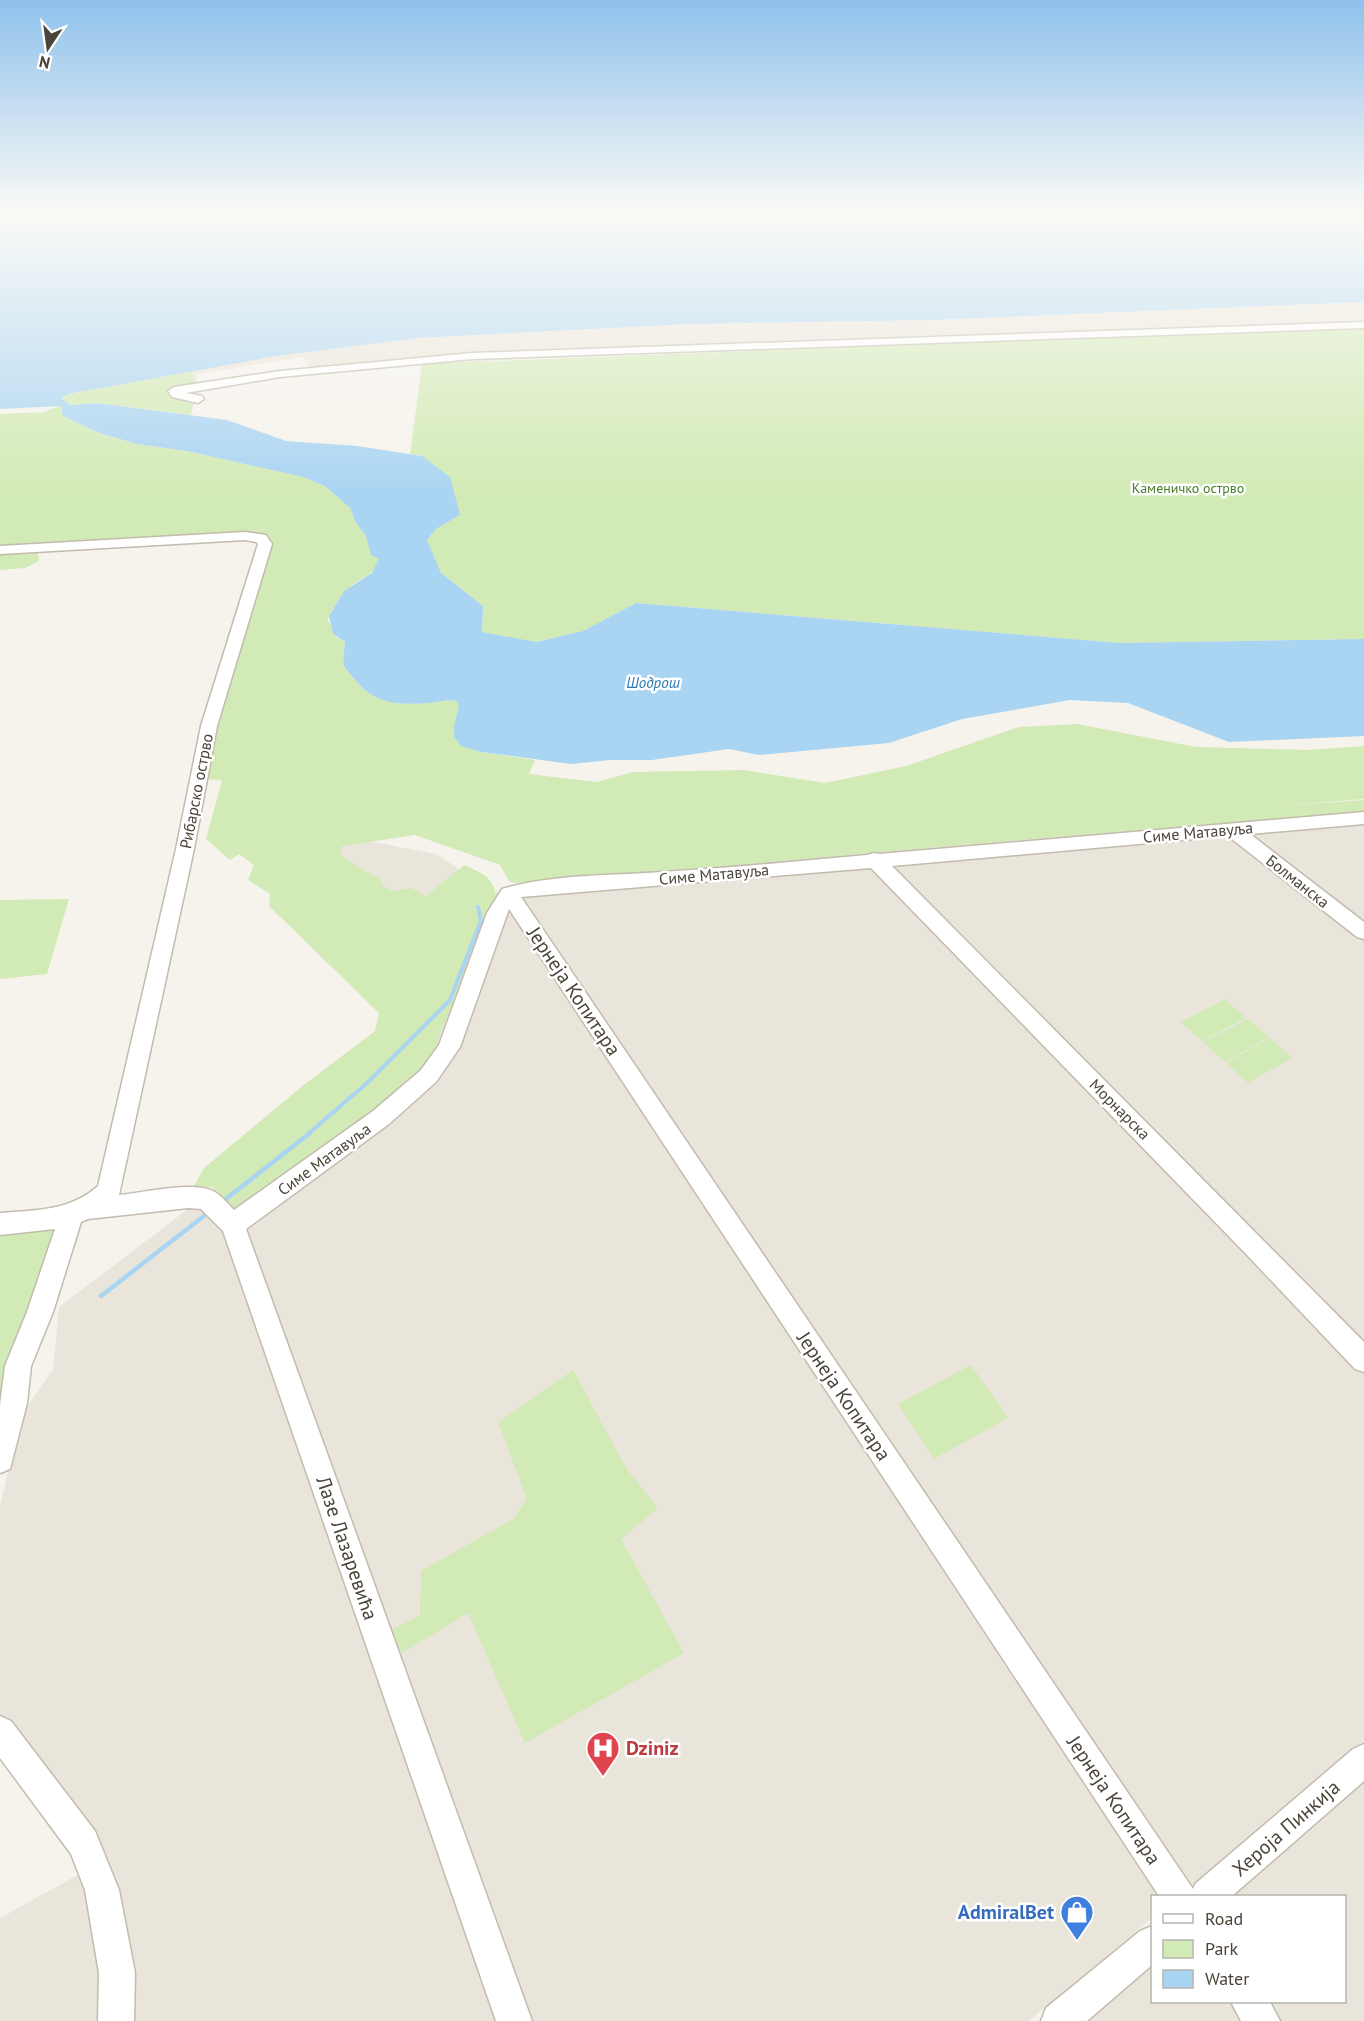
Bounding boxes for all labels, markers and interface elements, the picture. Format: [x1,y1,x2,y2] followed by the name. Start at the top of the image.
[18,18,78,78] north arrow
[37,52,52,74] text: N
[1132,479,1244,497] park label: Каменичко острво
[626,673,680,692] water label: Шодрош
[175,732,217,850] street label: Рибарско острво
[1142,817,1254,847] street label: Симе Матавуља
[1262,850,1334,912] street label: Болманска
[658,859,770,889] street label: Симе Матавуља
[521,921,627,1061] street label: Јернеја Копитара
[1085,1074,1155,1144] street label: Морнарска
[273,1118,375,1200] street label: Симе Матавуља
[791,1326,897,1466] street label: Јернеја Копитара
[310,1472,384,1623] street label: Лазе Лазаревића
[585,1730,621,1777] hospital icon: Dziniz
[1061,1730,1167,1870] street label: Јернеја Копитара
[626,1735,679,1761] place label: Dziniz
[1227,1774,1345,1882] street label: Хероја Пинкија
[1059,1894,1095,1941] shop icon: AdmiralBet
[1151,1895,1346,2003] legend
[958,1899,1054,1925] place label: AdmiralBet
[1205,1907,1243,1930] text: Road
[1205,1937,1238,1960] text: Park
[1205,1967,1249,1990] text: Water

